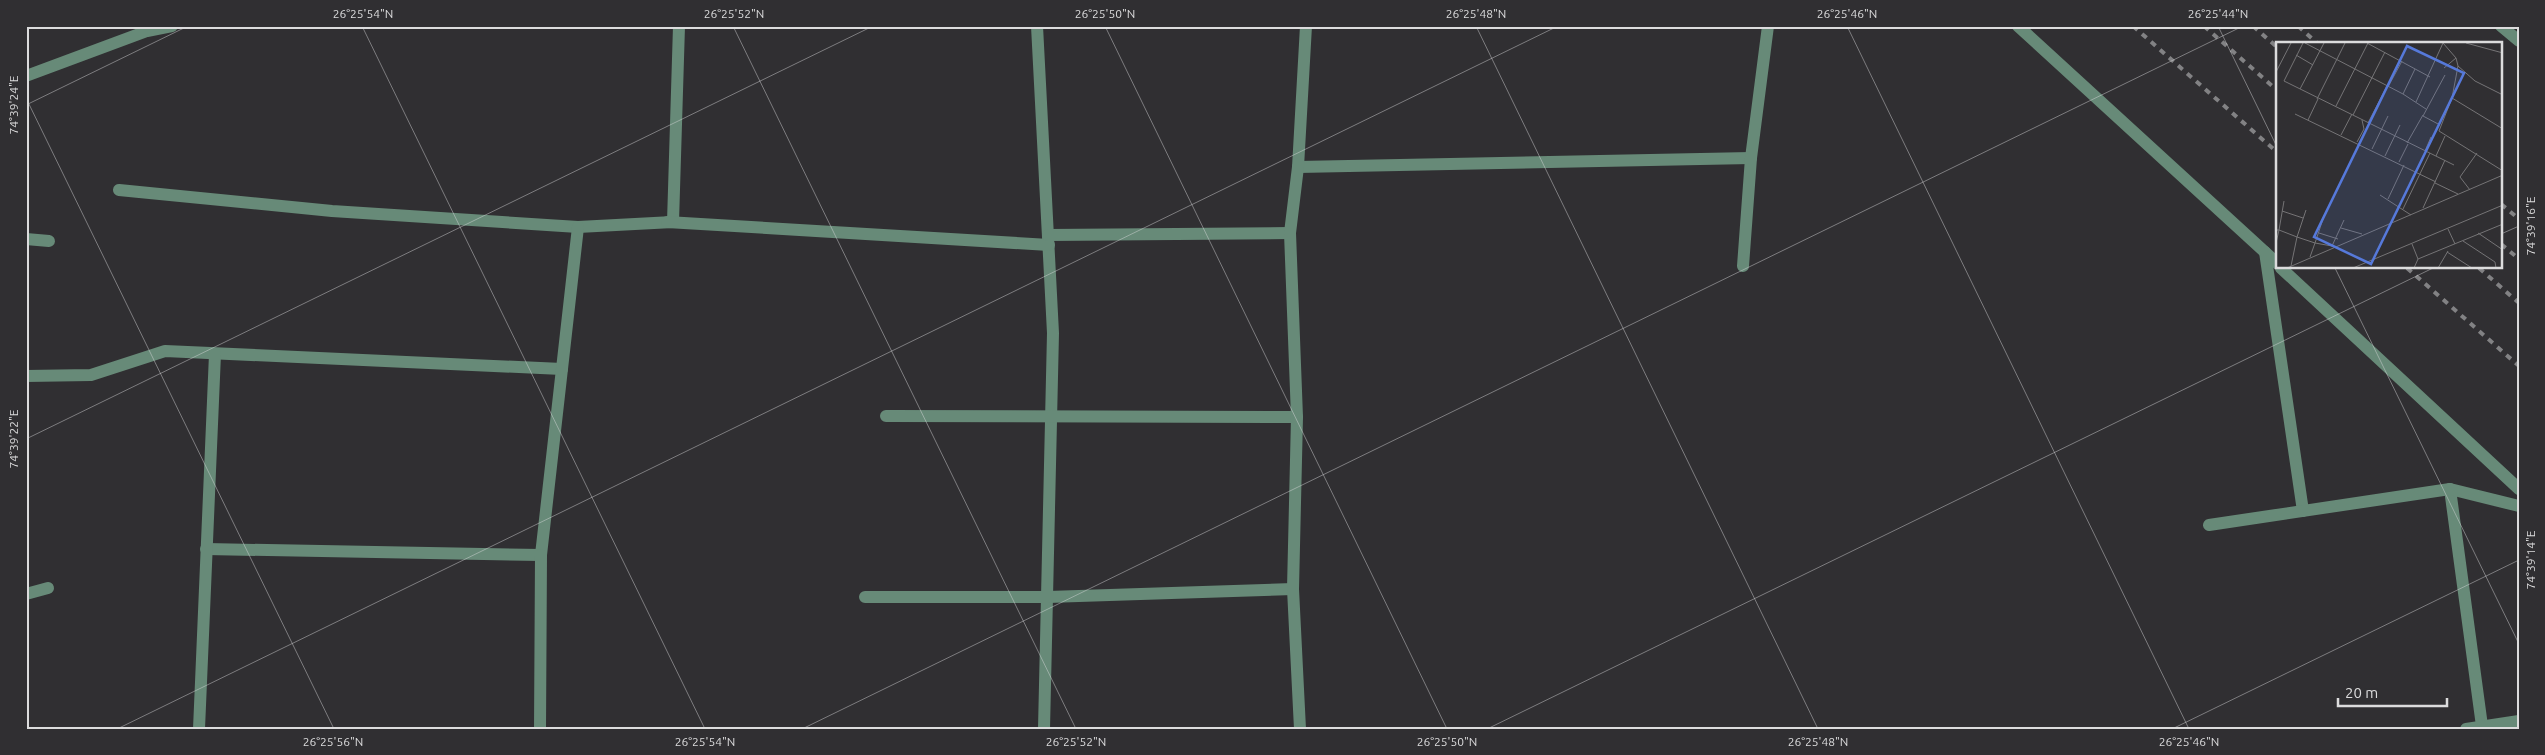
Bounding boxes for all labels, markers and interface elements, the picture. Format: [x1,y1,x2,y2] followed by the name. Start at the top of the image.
[333,7,393,20] text: 26°25'54"N
[704,7,764,20] text: 26°25'52"N
[1075,7,1135,20] text: 26°25'50"N
[1446,7,1506,20] text: 26°25'48"N
[1817,7,1877,20] text: 26°25'46"N
[2188,7,2248,20] text: 26°25'44"N
[2276,42,2502,269] inset map
[7,75,20,134] text: 74°39'24"E
[2524,196,2537,255] text: 74°39'16"E
[7,409,20,468] text: 74°39'22"E
[2524,530,2537,589] text: 74°39'14"E
[2338,675,2446,707] scale bar
[2345,684,2378,701] text: 20 m
[303,735,363,748] text: 26°25'56"N
[675,735,735,748] text: 26°25'54"N
[1046,735,1106,748] text: 26°25'52"N
[1417,735,1477,748] text: 26°25'50"N
[1788,735,1848,748] text: 26°25'48"N
[2159,735,2219,748] text: 26°25'46"N

